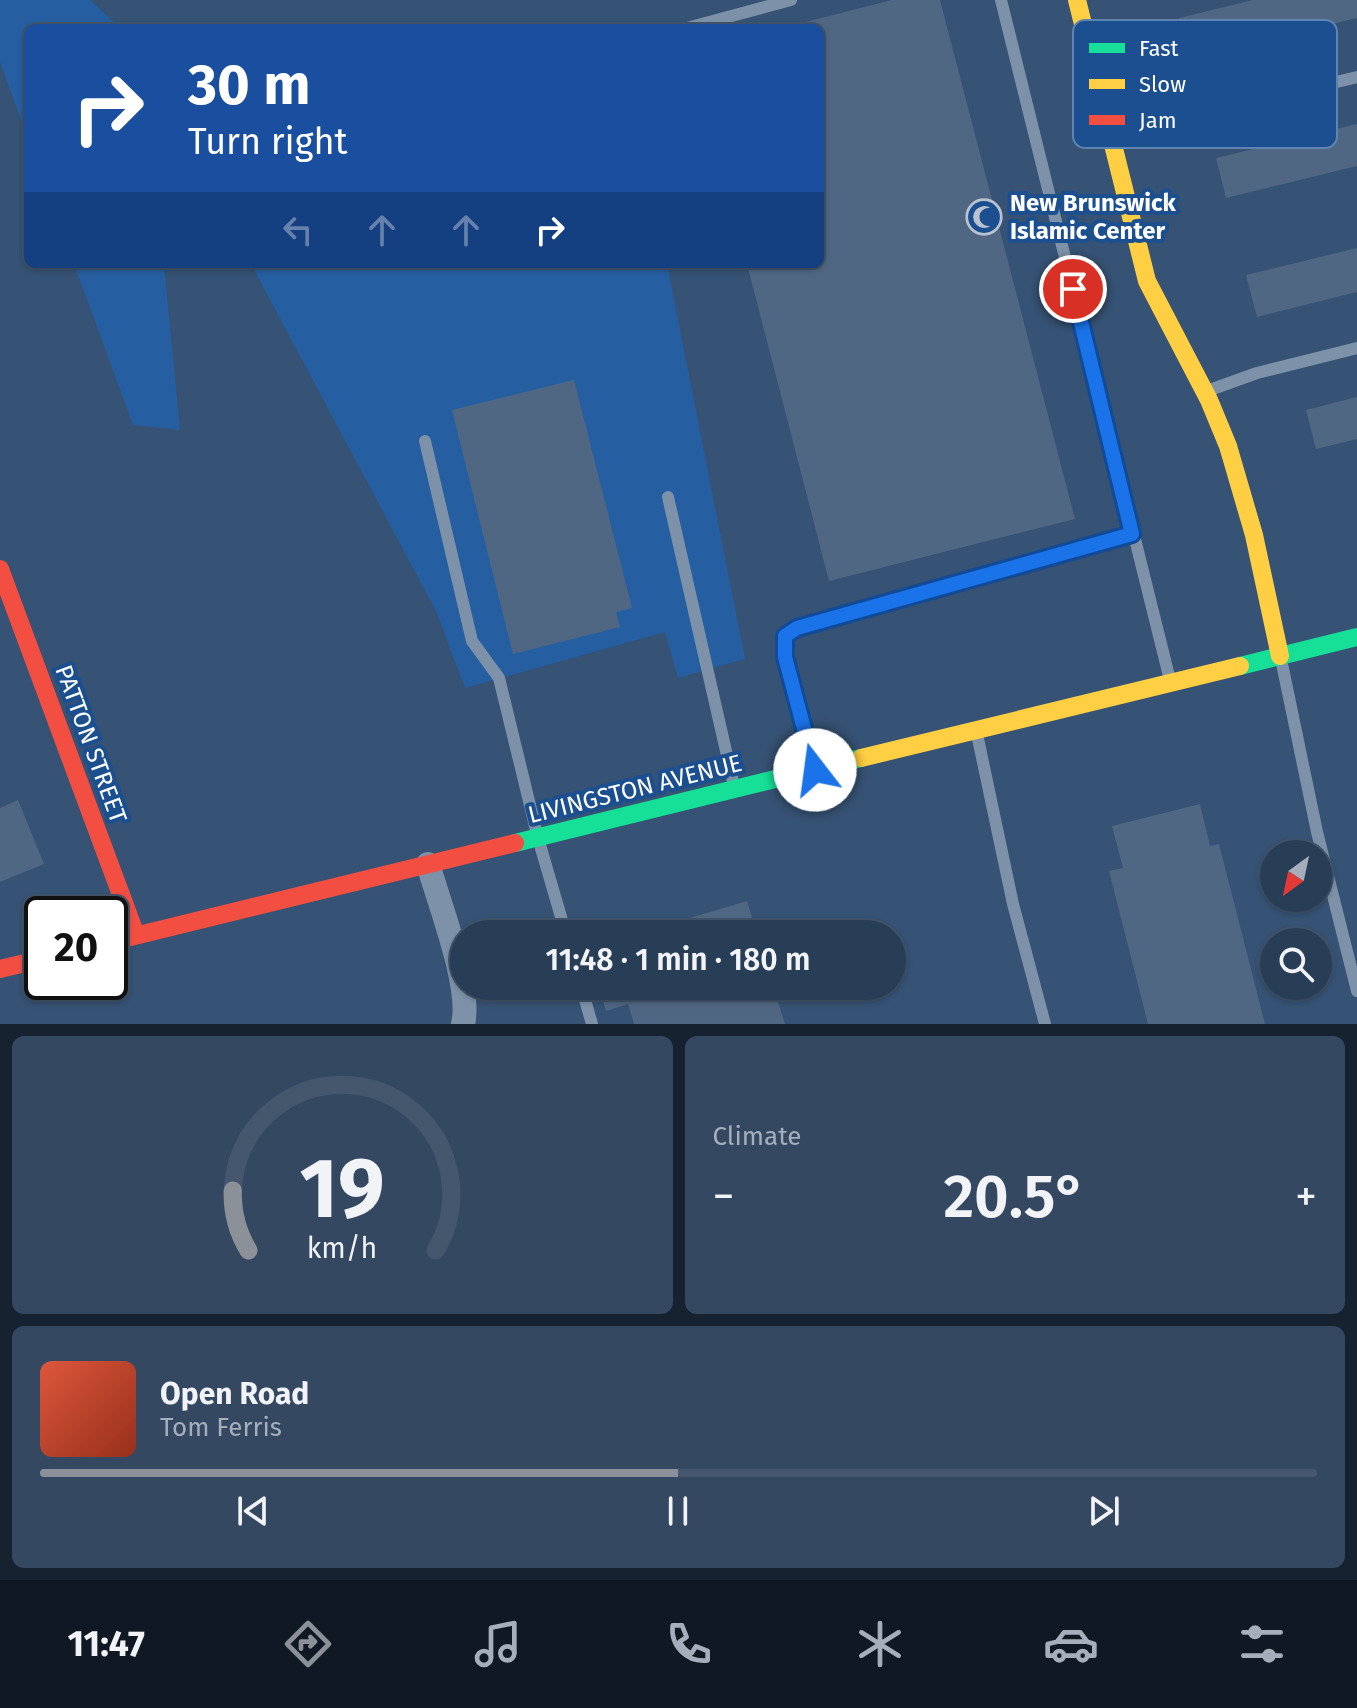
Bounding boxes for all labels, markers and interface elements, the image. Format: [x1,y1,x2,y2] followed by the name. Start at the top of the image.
[1073,20,1337,148] legend
[1139,35,1179,62] text: Fast
[188,52,310,119] text: 30 m
[56,56,160,160] icon: right
[1139,71,1186,98] text: Slow
[1139,107,1177,134] text: Jam
[188,120,348,164] text: Turn right
[1010,189,1176,245] place label: New Brunswick Islamic Center
[965,198,1003,236] mosque icon: New Brunswick Islamic Center
[276,208,320,252] icon: left
[360,208,404,252] icon: ahead
[444,208,488,252] icon: ahead
[528,208,572,252] icon: right
[1039,255,1107,323] pin
[1051,267,1095,311] icon: arrive
[49,661,133,827] street label: PATTON STREET
[773,728,857,812] position arrow
[525,749,745,829] street label: LIVINGSTON AVENUE
[1260,840,1332,912] north arrow
[1260,840,1332,1000] map controls
[24,896,128,1000] speed limit sign: 20
[1260,928,1332,1000] button: search
[546,942,810,978] text: 11:48 · 1 min · 180 m
[713,1121,801,1152] text: Climate
[300,1139,385,1239] text: 19
[943,1161,1086,1233] text: 20.5°
[713,1170,735,1223] text: −
[1295,1170,1317,1223] text: +
[307,1231,378,1266] text: km/h
[160,1376,309,1412] text: Open Road
[160,1412,282,1443] text: Tom Ferris
[231,1489,275,1533] icon: previous
[656,1489,700,1533] icon: pause
[1082,1489,1126,1533] icon: next
[280,1616,336,1672] icon: directions
[470,1616,526,1672] icon: music
[661,1616,717,1672] icon: phone
[852,1616,908,1672] icon: climate
[1043,1616,1099,1672] icon: car
[1234,1616,1290,1672] icon: filters
[67,1622,145,1666] text: 11:47

